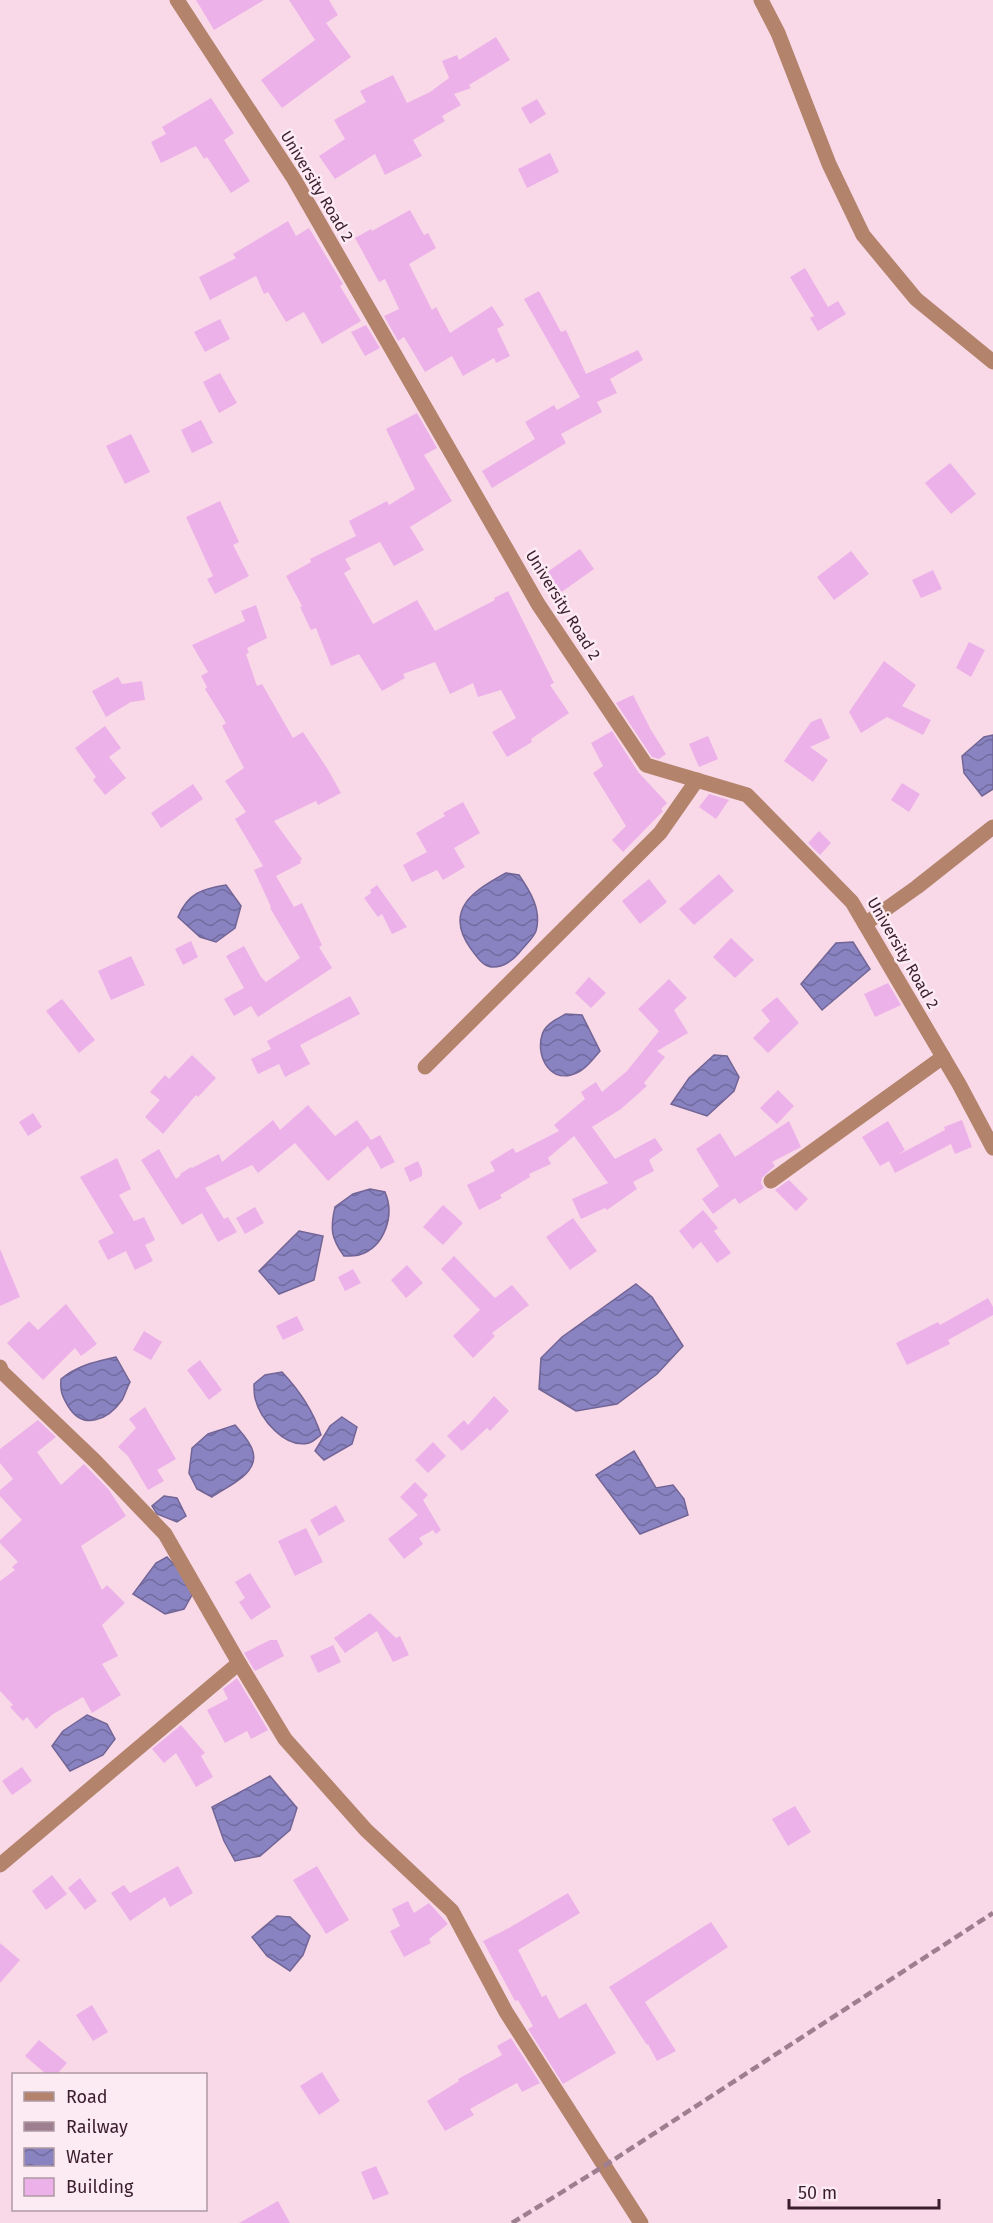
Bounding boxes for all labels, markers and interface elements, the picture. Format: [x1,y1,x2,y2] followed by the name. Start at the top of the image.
[276,127,358,245] street label: University Road 2
[522,547,604,663] street label: University Road 2
[863,894,943,1012] street label: University Road 2
[12,2073,207,2211] legend
[66,2086,108,2108] text: Road
[66,2116,128,2138] text: Railway
[66,2146,113,2168] text: Water
[789,2172,939,2210] scale bar
[66,2176,134,2198] text: Building
[798,2182,837,2204] text: 50 m

